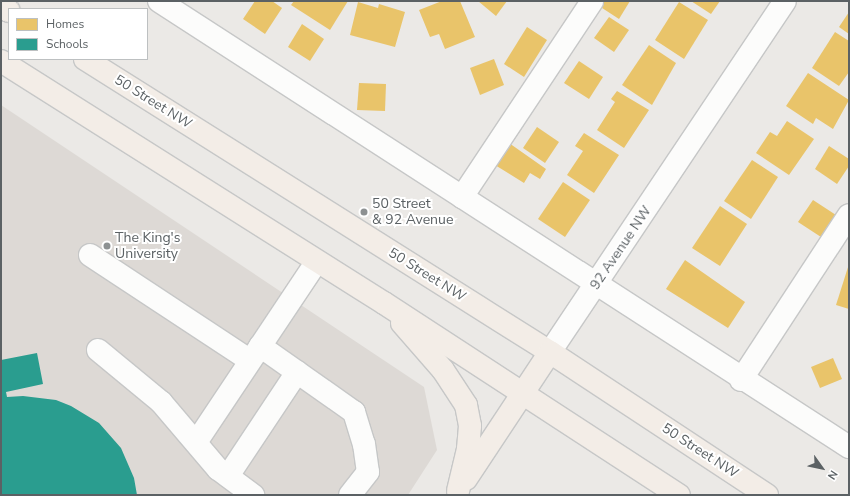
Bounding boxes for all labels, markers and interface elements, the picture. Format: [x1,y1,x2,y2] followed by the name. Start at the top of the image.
[8,8,148,60] legend
[46,16,84,32] text: Homes
[46,36,88,52] text: Schools
[111,72,195,132] street label: 50 Street NW
[372,196,453,228] place label: 50 Street & 92 Avenue
[587,203,655,293] street label: 92 Avenue NW
[359,207,369,217] marker: 50 Street & 92 Avenue
[115,230,180,262] place label: The King's University
[102,241,112,251] marker: The King's University
[385,245,469,305] street label: 50 Street NW
[659,420,741,482] street label: 50 Street NW
[802,448,842,488] north arrow
[824,467,841,482] text: N

